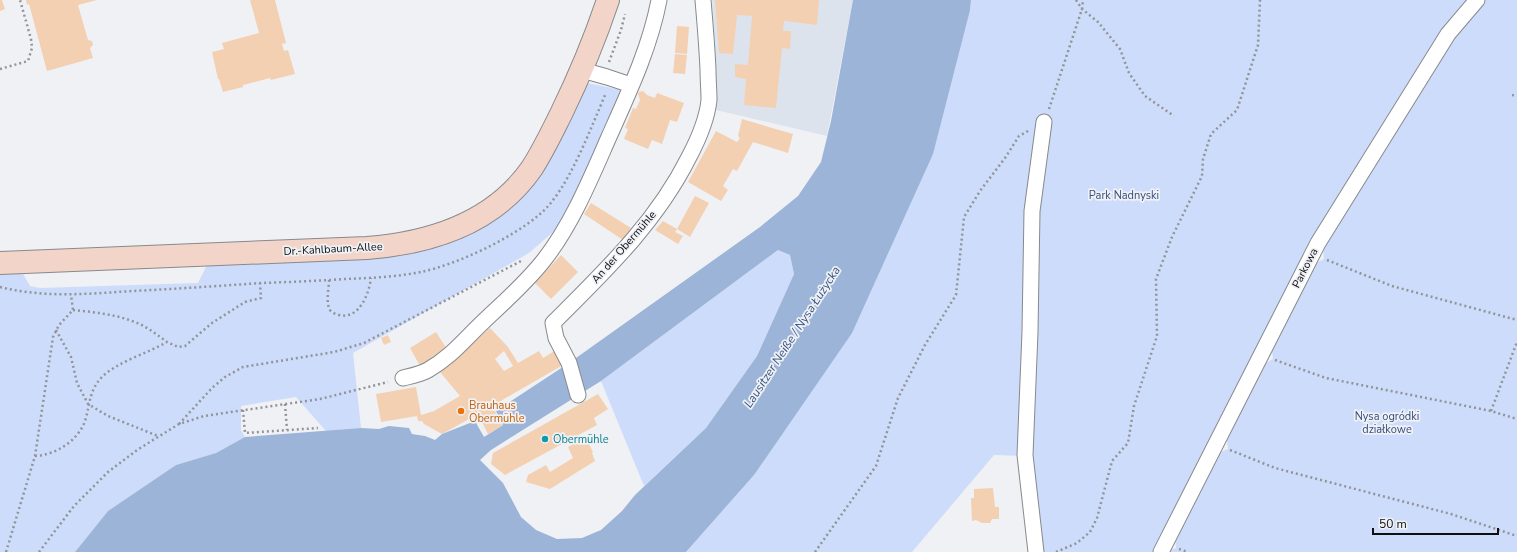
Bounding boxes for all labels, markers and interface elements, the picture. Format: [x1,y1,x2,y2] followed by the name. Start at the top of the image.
[1089,188,1159,203] park label: Park Nadnyski
[588,207,660,287] street label: An der Obermühle
[283,239,383,259] street label: Dr.-Kahlbaum-Allee
[1289,245,1321,290] street label: Parkowa
[740,263,844,411] water label: Lausitzer Neiße / Nysa Łużycka
[469,398,525,426] place label: Brauhaus Obermühle
[456,406,466,416] marker: Brauhaus Obermühle
[1355,409,1419,437] park label: Nysa ogródki działkowe
[553,432,609,447] place label: Obermühle
[540,434,550,444] marker: Obermühle
[1373,510,1498,536] scale bar
[1379,516,1407,532] text: 50 m

